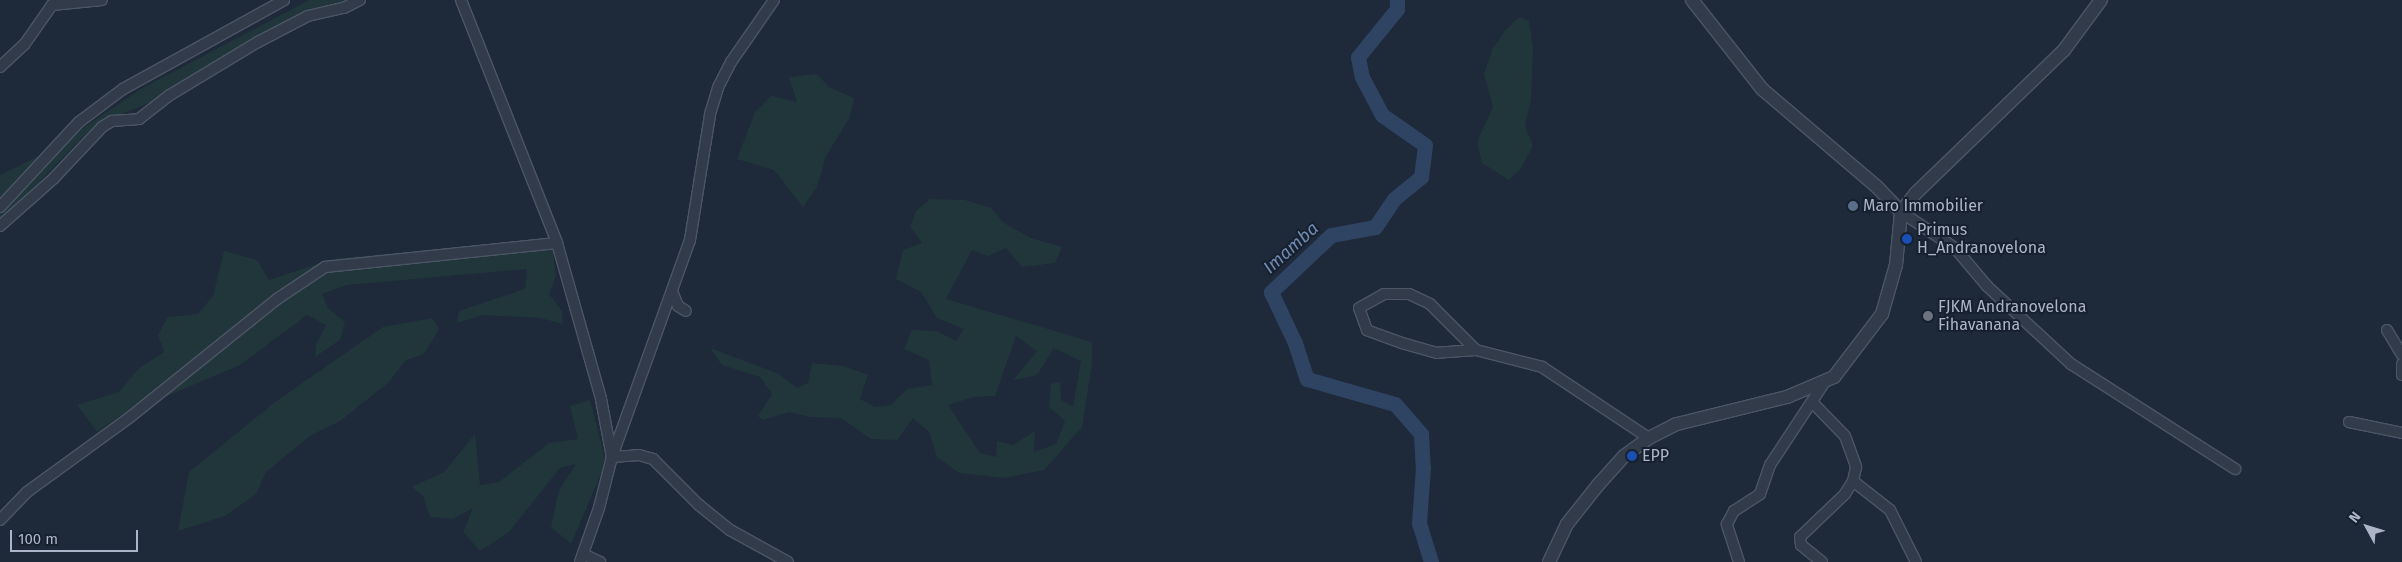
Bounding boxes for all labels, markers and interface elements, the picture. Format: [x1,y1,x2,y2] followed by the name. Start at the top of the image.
[1863,196,1983,216] place label: Maro Immobilier
[1847,200,1859,212] marker: Maro Immobilier
[1259,218,1323,278] water label: Imamba
[1917,220,2046,258] place label: Primus H_Andranovelona
[1901,233,1913,245] marker: Primus H_Andranovelona
[1938,297,2086,335] place label: FJKM Andranovelona Fihavanana
[1922,310,1934,322] marker: FJKM Andranovelona Fihavanana
[1642,446,1669,466] place label: EPP
[1626,450,1638,462] marker: EPP
[2342,502,2392,552] north arrow
[2345,508,2364,526] text: N
[12,520,140,552] scale bar
[18,530,58,548] text: 100 m

